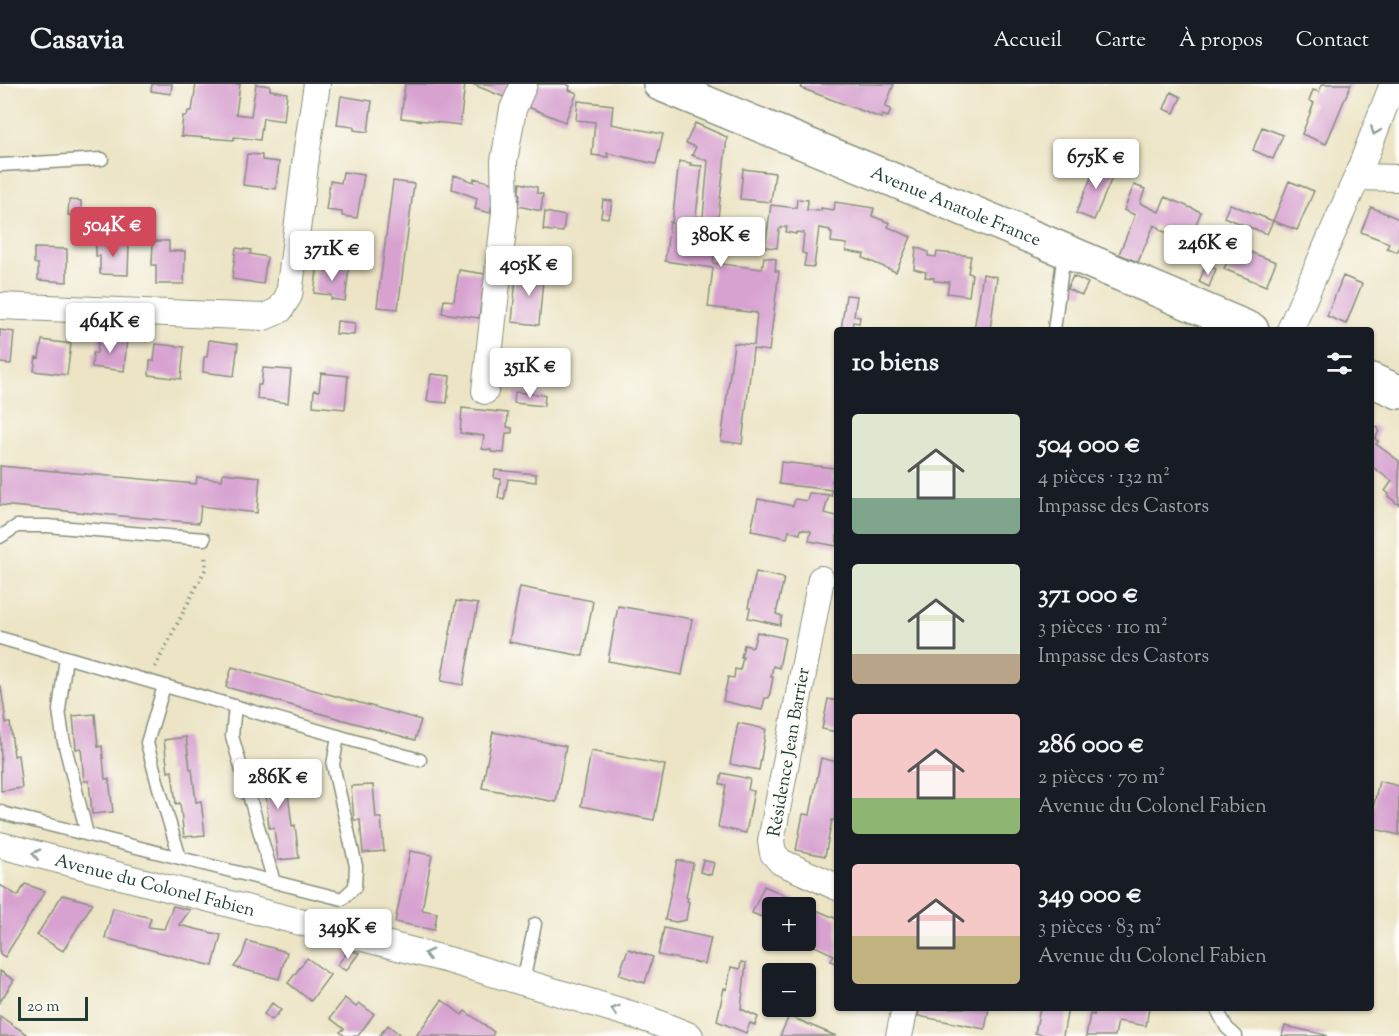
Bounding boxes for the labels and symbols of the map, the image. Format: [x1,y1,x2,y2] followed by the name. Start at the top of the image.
[1370,124,1382,135] one-way arrow
[1047,139,1145,190] pin: 675K €
[866,161,1044,254] street label: Avenue Anatole France
[64,207,162,258] pin: 504K €
[672,217,770,268] pin: 380K €
[1159,225,1257,276] pin: 246K €
[283,231,381,282] pin: 371K €
[480,246,578,297] pin: 405K €
[61,303,159,354] pin: 464K €
[481,348,579,399] pin: 351K €
[762,665,818,839] street label: Résidence Jean Barrier
[229,759,327,810] pin: 286K €
[31,848,41,861] one-way arrow
[51,848,258,925] street label: Avenue du Colonel Fabien
[299,909,397,960] pin: 349K €
[423,949,433,962] one-way arrow
[18,994,88,1022] scale bar
[610,1005,621,1017] one-way arrow

